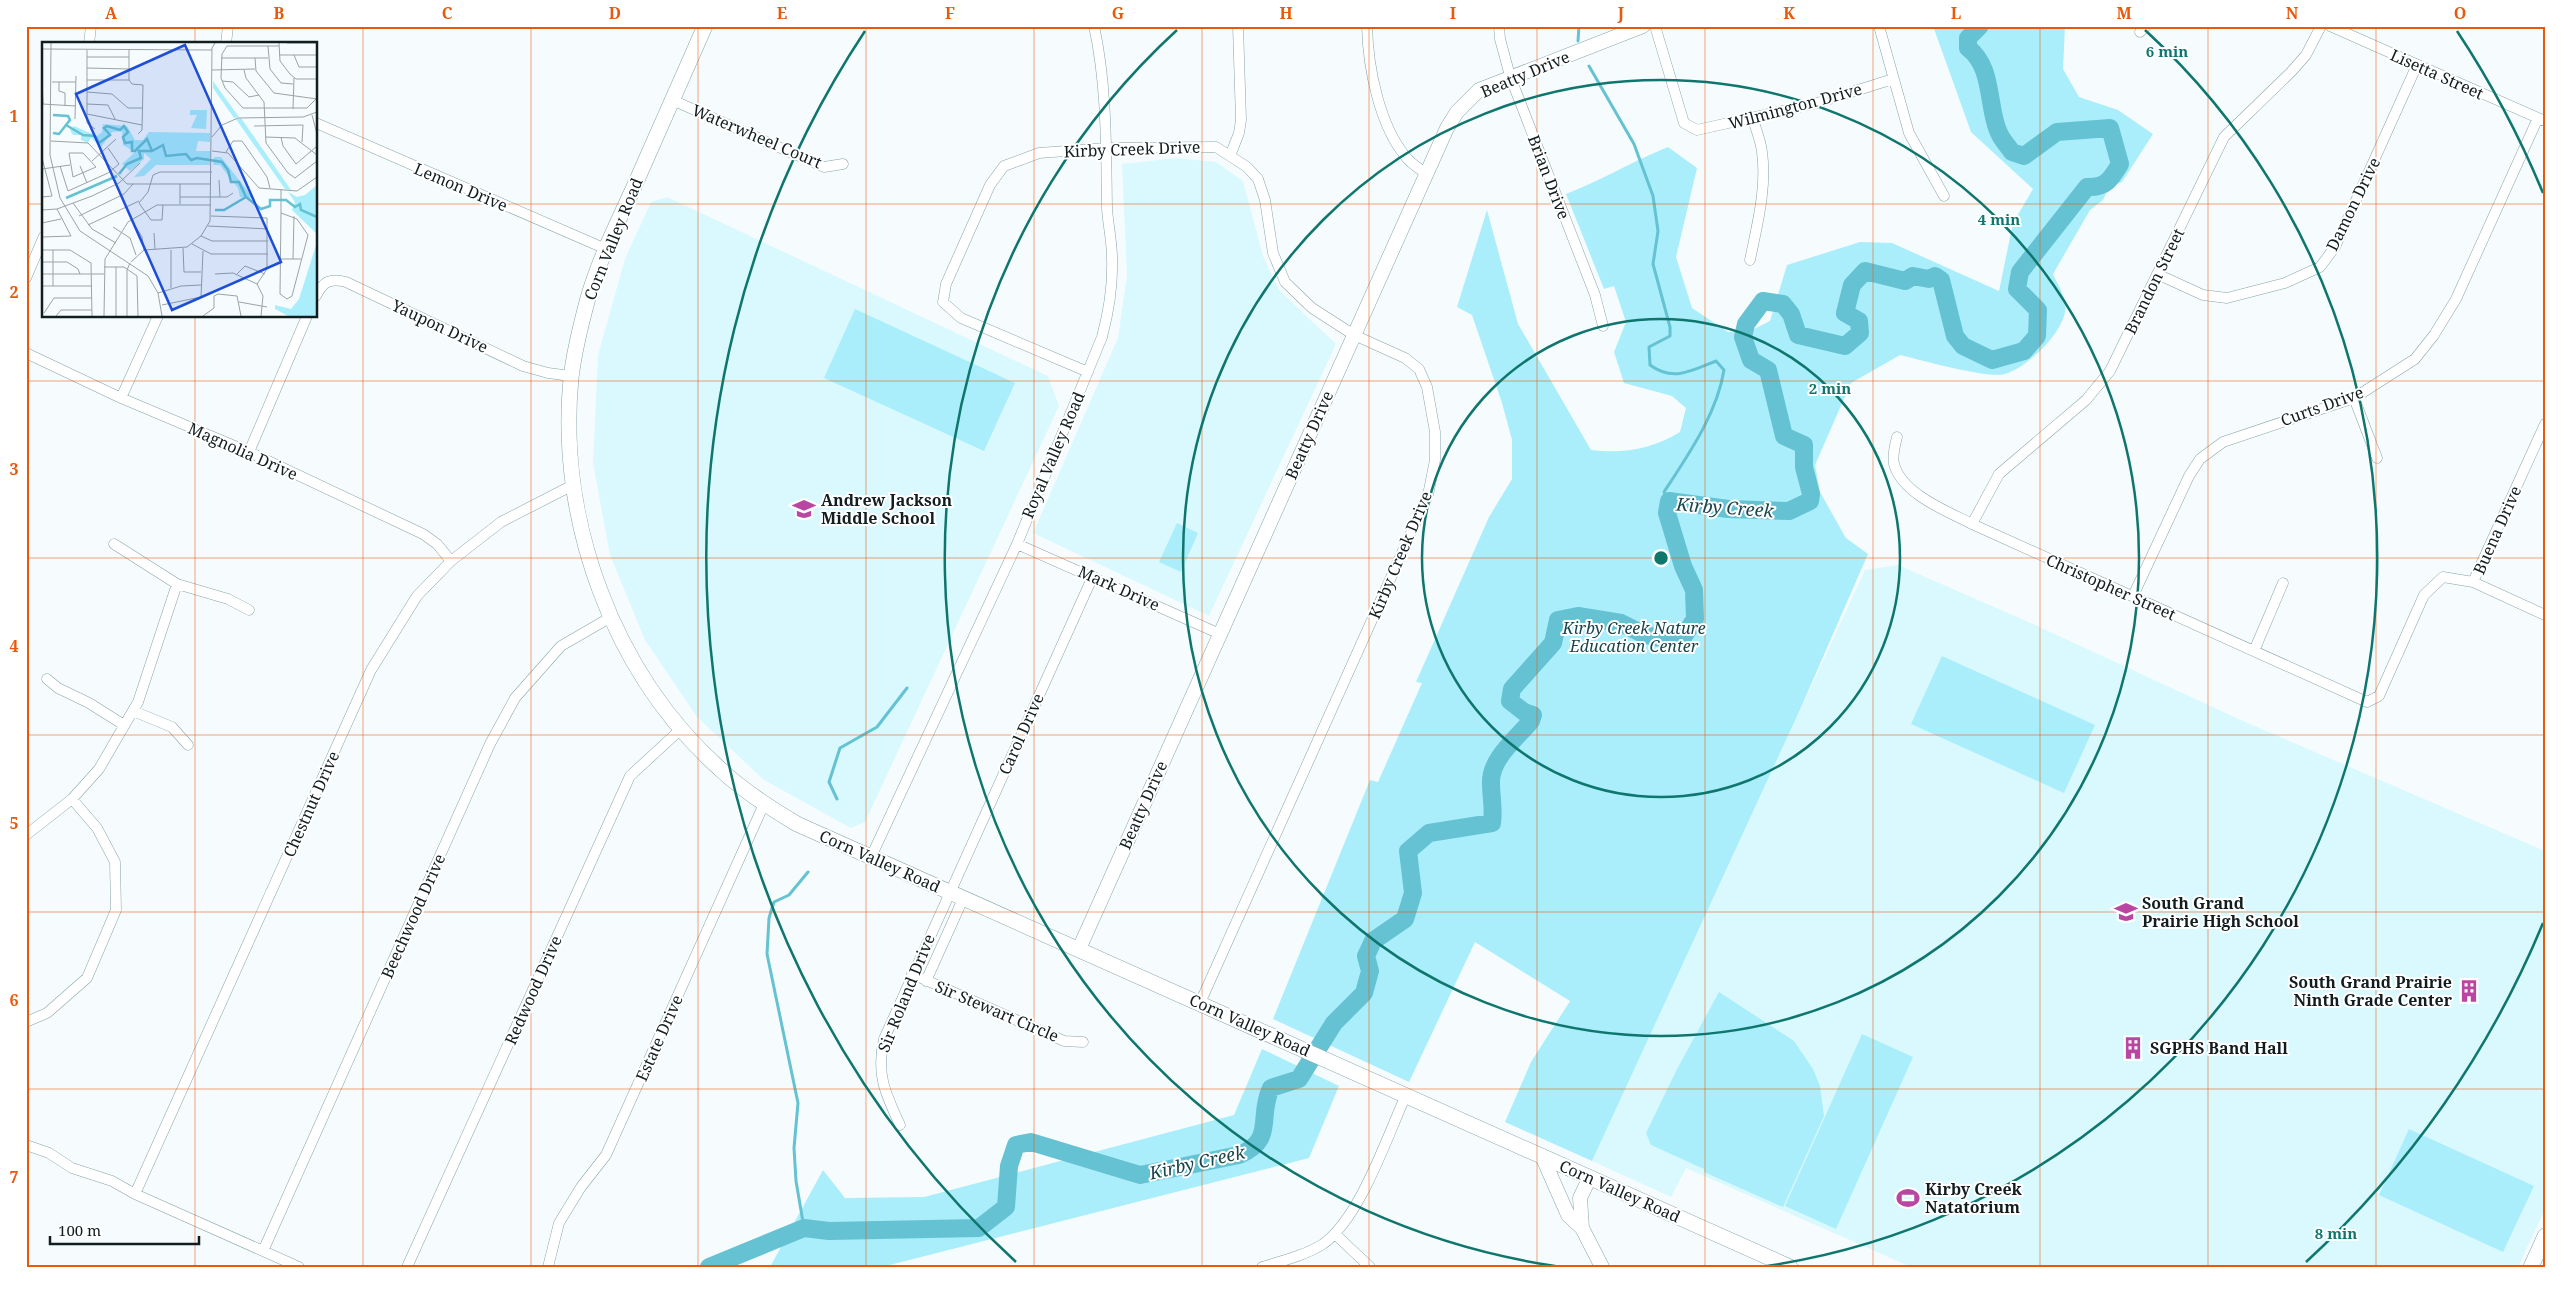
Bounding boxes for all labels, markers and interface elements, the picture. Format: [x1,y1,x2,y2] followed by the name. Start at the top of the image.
[105,2,118,24] text: A
[274,2,285,24] text: B
[442,2,453,24] text: C
[609,2,621,24] text: D
[777,2,787,24] text: E
[945,2,955,24] text: F
[1112,2,1124,24] text: G
[1279,2,1293,24] text: H
[1450,2,1456,24] text: I
[1617,2,1625,24] text: J
[1783,2,1795,24] text: K
[1951,2,1961,24] text: L
[2116,2,2132,24] text: M
[2286,2,2299,24] text: N
[2454,2,2466,24] text: O
[2146,41,2188,61] text: 6 min
[42,42,318,318] inset map
[2387,44,2487,105] street label: Lisetta Street
[1477,45,1573,103] street label: Beatty Drive
[1726,78,1864,134] street label: Wilmington Drive
[689,99,826,173] street label: Waterwheel Court
[9,105,19,127] text: 1
[1523,132,1575,222] street label: Brian Drive
[1063,136,1201,162] street label: Kirby Creek Drive
[2321,154,2385,254] street label: Damon Drive
[411,157,511,217] street label: Lemon Drive
[578,174,648,303] street label: Corn Valley Road
[1978,209,2020,229] text: 4 min
[2119,224,2189,338] street label: Brandon Street
[9,281,19,303] text: 2
[387,294,492,358] street label: Yaupon Drive
[1809,378,1851,398] text: 2 min
[2278,381,2366,431] street label: Curts Drive
[1280,387,1338,483] street label: Beatty Drive
[1016,388,1090,522] street label: Royal Valley Road
[185,417,301,485] street label: Magnolia Drive
[9,458,19,480] text: 3
[2468,482,2526,578] street label: Buena Drive
[1363,488,1437,622] street label: Kirby Creek Drive
[821,489,953,529] place label: Andrew Jackson Middle School
[1674,492,1775,522] water label: Kirby Creek
[791,496,817,522] school or university icon: Andrew Jackson Middle School
[1652,549,1670,567] centre of rings
[2043,549,2180,626] street label: Christopher Street
[1075,560,1163,616] street label: Mark Drive
[1561,617,1706,657] park label: Kirby Creek Nature Education Center
[9,635,19,657] text: 4
[993,690,1049,778] street label: Carol Drive
[278,748,344,860] street label: Chestnut Drive
[1114,757,1172,853] street label: Beatty Drive
[9,812,19,834] text: 5
[816,824,944,898] street label: Corn Valley Road
[376,850,450,982] street label: Beechwood Drive
[2142,892,2299,932] place label: South Grand Prairie High School
[2113,899,2139,925] school or university icon: South Grand Prairie High School
[872,931,940,1055] street label: Sir Roland Drive
[499,932,567,1048] street label: Redwood Drive
[2289,971,2453,1011] place label: South Grand Prairie Ninth Grade Center
[932,975,1062,1047] street label: Sir Stewart Circle
[2456,978,2482,1004] building icon: South Grand Prairie Ninth Grade Center
[1186,988,1314,1062] street label: Corn Valley Road
[9,989,19,1011] text: 6
[630,991,688,1085] street label: Estate Drive
[2120,1035,2146,1061] building icon: SGPHS Band Hall
[2150,1037,2288,1059] place label: SGPHS Band Hall
[1146,1139,1248,1185] water label: Kirby Creek
[1556,1154,1684,1228] street label: Corn Valley Road
[9,1166,19,1188] text: 7
[1925,1178,2023,1218] place label: Kirby Creek Natatorium
[1895,1185,1921,1211] sports icon: Kirby Creek Natatorium
[50,1213,199,1245] scale bar
[58,1220,101,1240] text: 100 m
[2315,1223,2357,1243] text: 8 min

